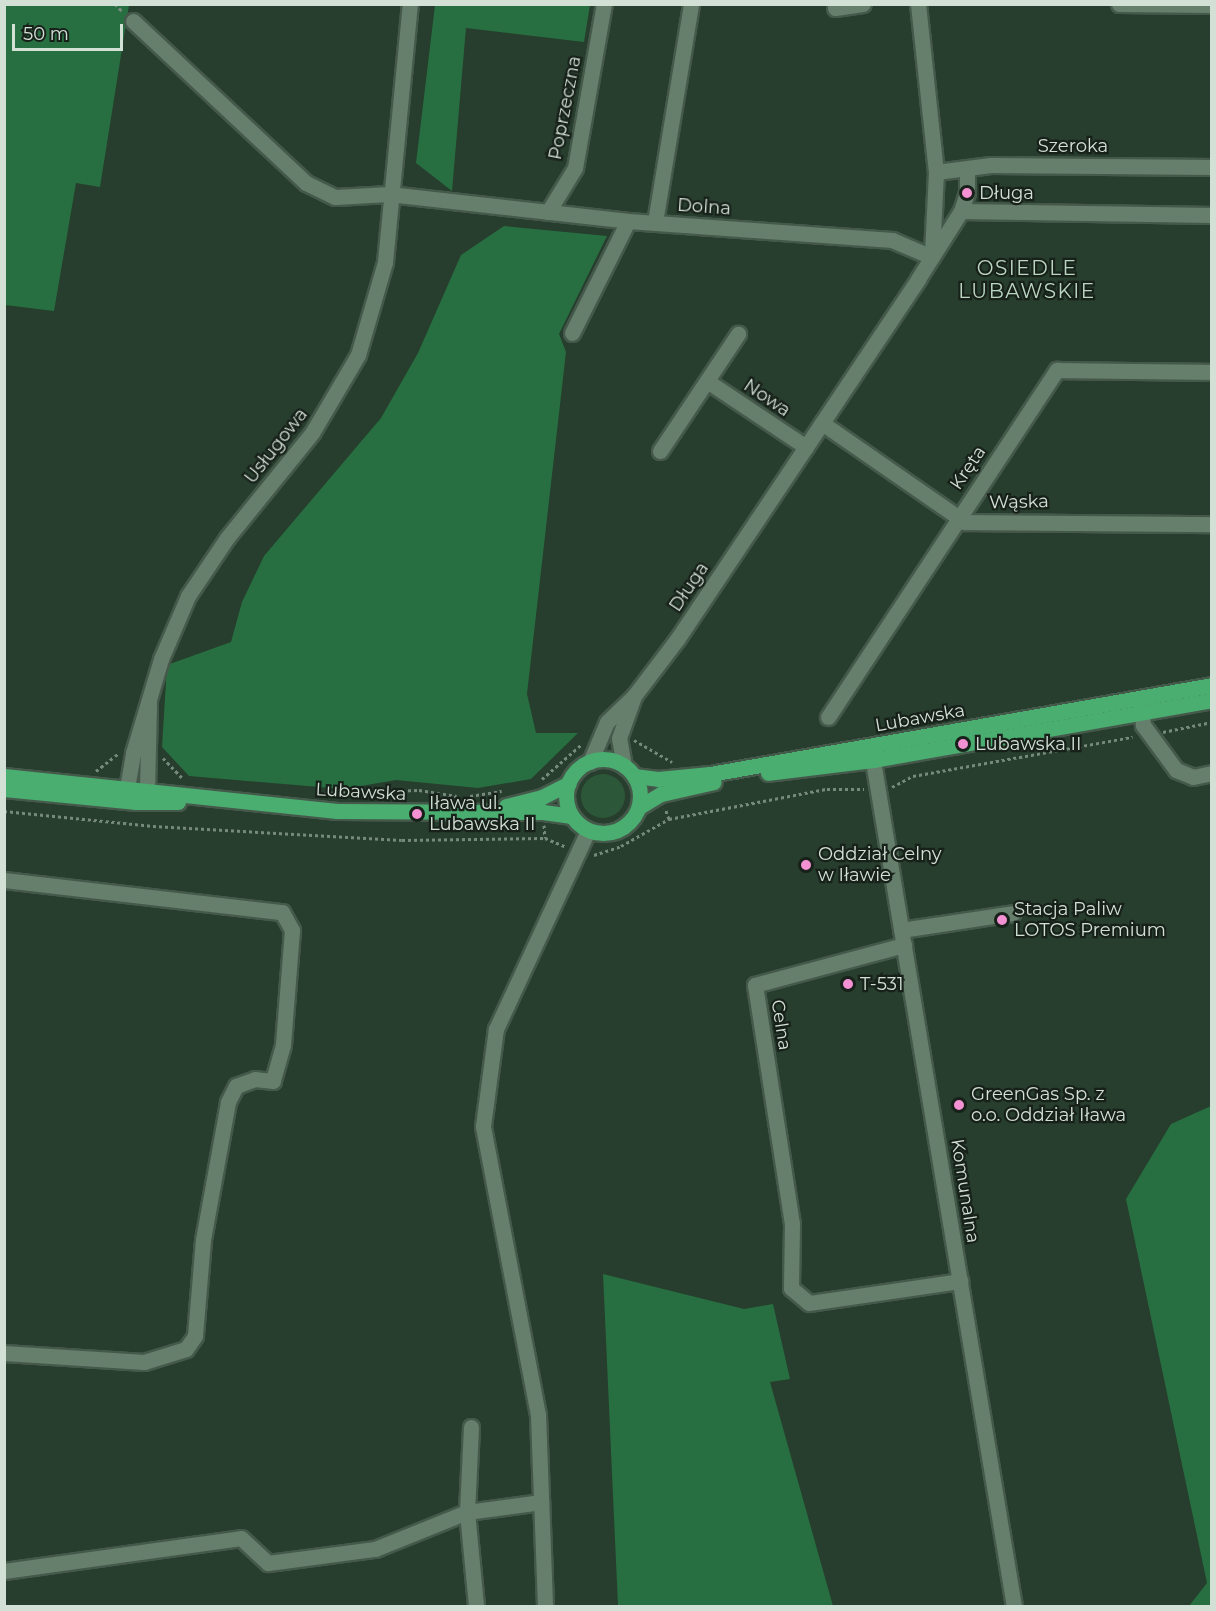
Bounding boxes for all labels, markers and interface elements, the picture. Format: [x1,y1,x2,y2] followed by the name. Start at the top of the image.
[15,12,126,50] scale bar
[23,23,69,45] text: 50 m
[544,54,586,162] street label: Poprzeczna
[1038,135,1108,157] street label: Szeroka
[979,182,1034,204] place label: Długa
[960,186,974,200] marker: Długa
[676,194,732,220] street label: Dolna
[958,257,1096,304] district label: OSIEDLE LUBAWSKIE
[740,375,794,421] street label: Nowa
[240,404,312,488] street label: Usługowa
[946,442,990,494] street label: Kręta
[989,491,1049,513] street label: Wąska
[665,558,713,616] street label: Długa
[873,699,967,737] street label: Lubawska
[975,733,1081,755] place label: Lubawska II
[956,737,970,751] marker: Lubawska II
[315,779,407,805] street label: Lubawska
[429,793,535,836] place label: Iława ul. Lubawska II
[410,807,424,821] marker: Iława ul. Lubawska II
[818,844,942,886] place label: Oddział Celny w Iławie
[799,858,813,872] marker: Oddział Celny w Iławie
[1014,899,1166,942] place label: Stacja Paliw LOTOS Premium
[995,913,1009,927] marker: Stacja Paliw LOTOS Premium
[860,973,903,995] place label: T-531
[841,977,855,991] marker: T-531
[766,998,796,1052] street label: Celna
[971,1084,1126,1126] place label: GreenGas Sp. z o.o. Oddział Iława
[952,1098,966,1112] marker: GreenGas Sp. z o.o. Oddział Iława
[946,1137,984,1245] street label: Komunalna

